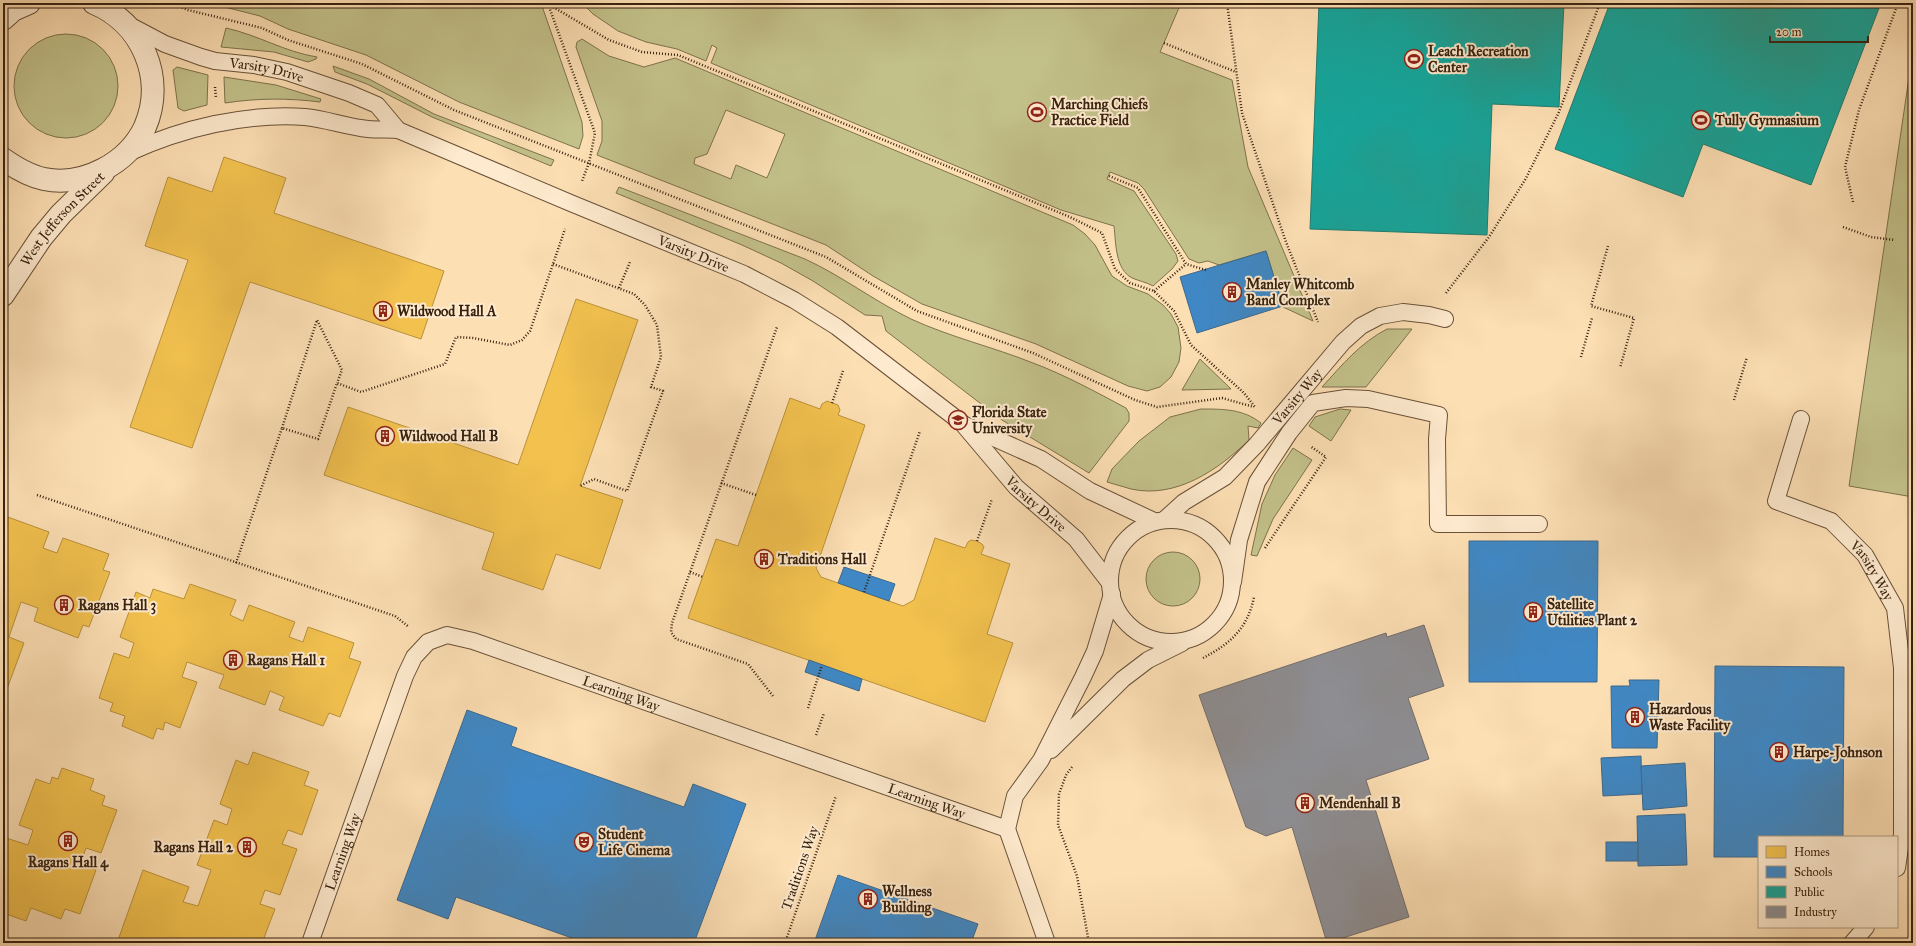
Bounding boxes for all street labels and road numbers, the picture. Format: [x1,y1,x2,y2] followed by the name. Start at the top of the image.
[228,54,306,86] street label: Varsity Drive
[16,168,108,269] street label: West Jefferson Street
[654,231,732,276] street label: Varsity Drive
[1268,365,1326,429] street label: Varsity Way
[1001,472,1070,535] street label: Varsity Drive
[1846,536,1898,604] street label: Varsity Way
[580,672,663,715] street label: Learning Way
[886,779,968,822] street label: Learning Way
[321,810,364,893] street label: Learning Way
[778,823,822,912] street label: Traditions Way

